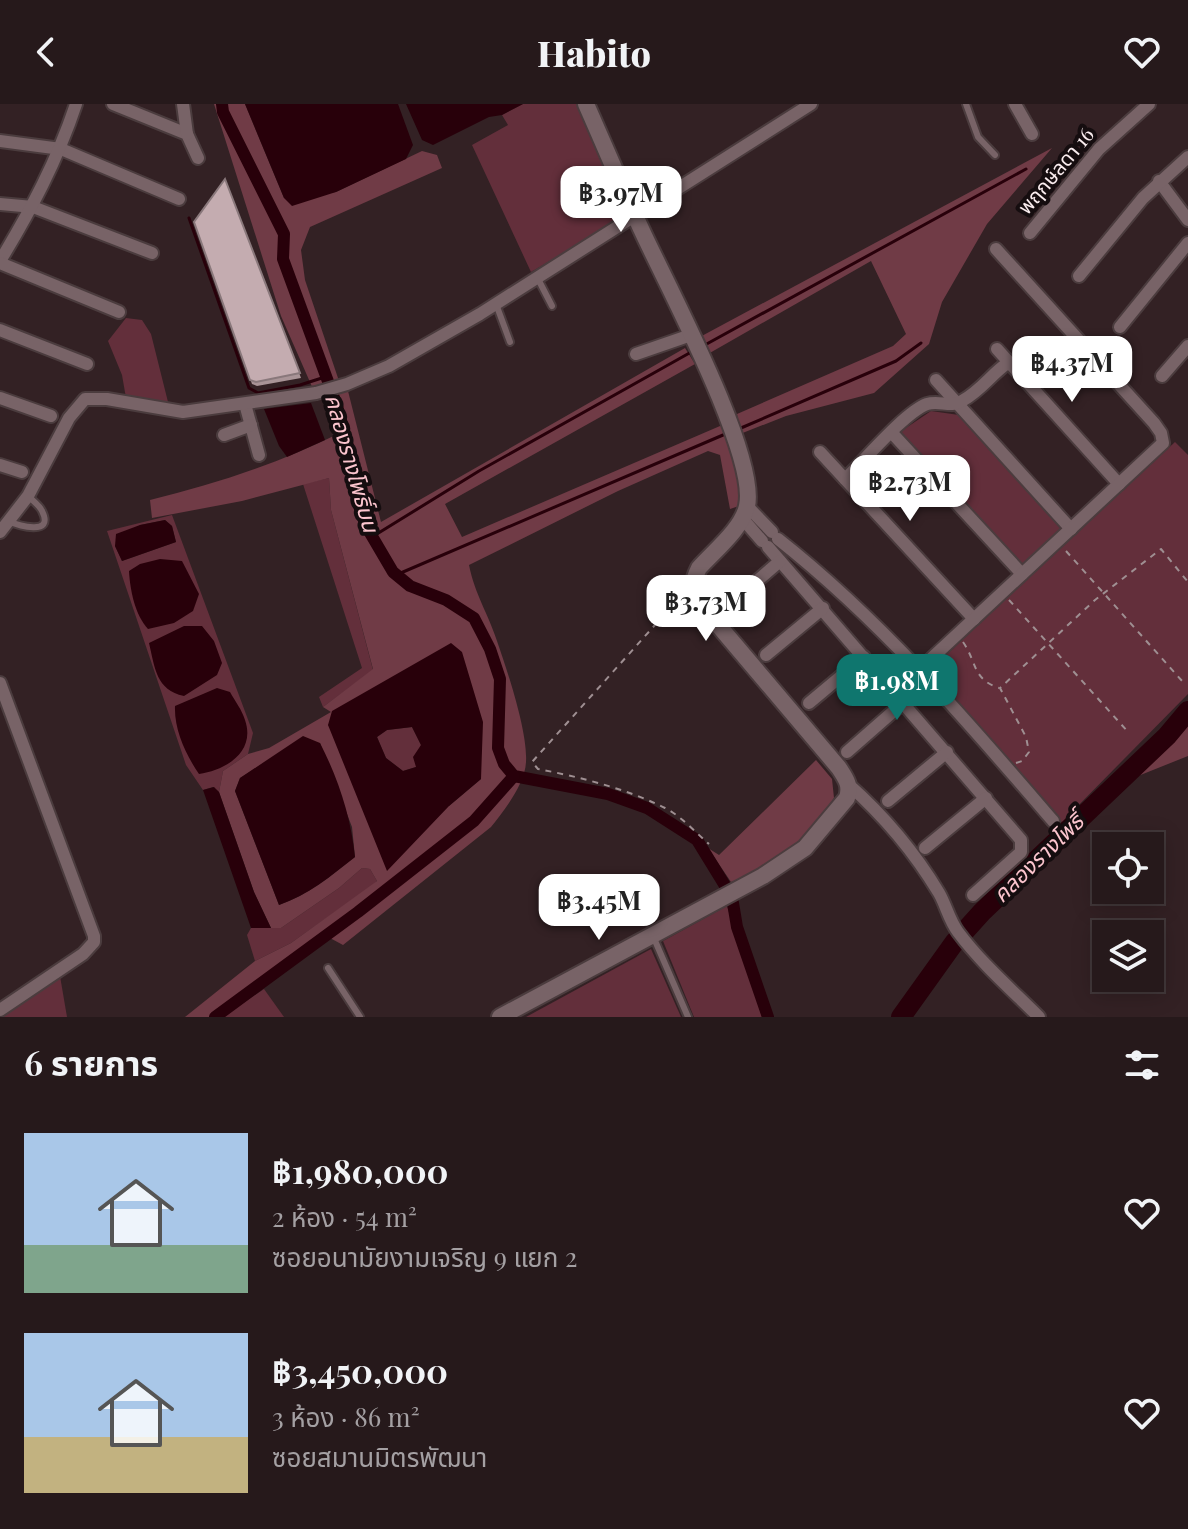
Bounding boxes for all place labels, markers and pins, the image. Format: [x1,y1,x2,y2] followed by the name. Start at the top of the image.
[556,166,686,234] pin: ฿3.97M
[1007,336,1137,404] pin: ฿4.37M
[845,455,975,523] pin: ฿2.73M
[641,575,771,643] pin: ฿3.73M
[832,654,962,722] pin: ฿1.98M
[534,874,664,942] pin: ฿3.45M

